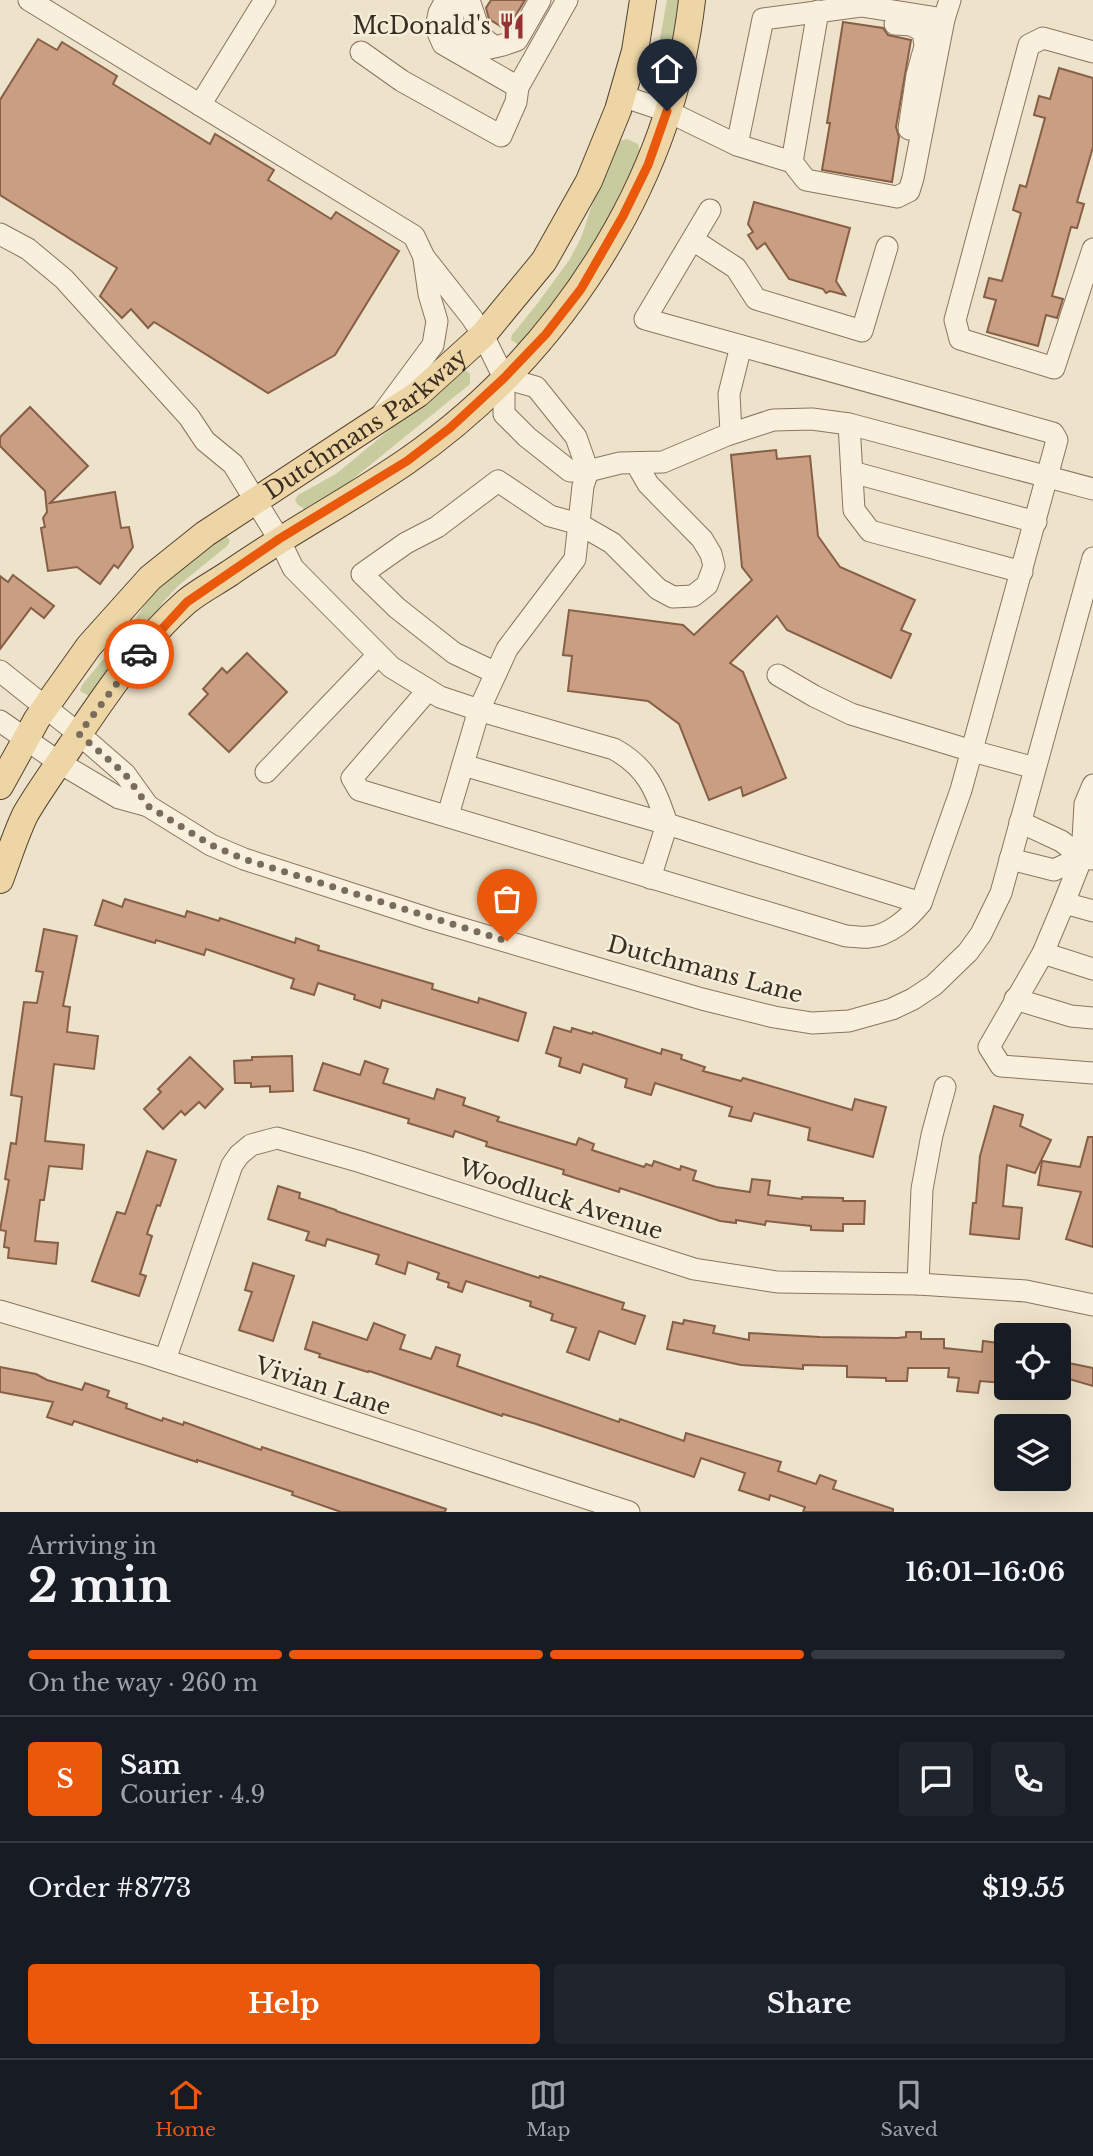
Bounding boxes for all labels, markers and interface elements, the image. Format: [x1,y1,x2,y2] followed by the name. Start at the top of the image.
[497,11,527,41] restaurant icon: McDonald's
[352,12,491,40] place label: McDonald's
[637,39,697,111] pin
[648,50,686,88] icon: home
[259,342,473,505] street label: Dutchmans Parkway
[104,619,174,689] courier
[120,635,158,673] icon: car
[477,869,537,941] pin
[488,880,526,918] icon: bag
[604,929,806,1009] street label: Dutchmans Lane
[454,1152,667,1245] street label: Woodluck Avenue
[994,1323,1071,1491] map controls
[994,1323,1071,1400] button: locate
[251,1351,394,1421] street label: Vivian Lane
[994,1414,1071,1491] button: layers
[28,1532,157,1560] text: Arriving in
[905,1556,1065,1588] text: 16:01–16:06
[28,1557,171,1614] text: 2 min
[28,1669,258,1697] text: On the way · 260 m
[899,1742,973,1816] button: chat
[991,1742,1065,1816] button: phone
[120,1749,181,1781] text: Sam
[56,1763,74,1795] text: S
[120,1781,265,1809] text: Courier · 4.9
[28,1872,192,1904] text: Order #8773
[982,1872,1065,1904] text: $19.55
[28,1964,540,2044] button: Help
[554,1964,1065,2044] button: Share
[155,2076,216,2141] tab: Home
[526,2076,570,2141] tab: Map
[881,2076,938,2141] tab: Saved

